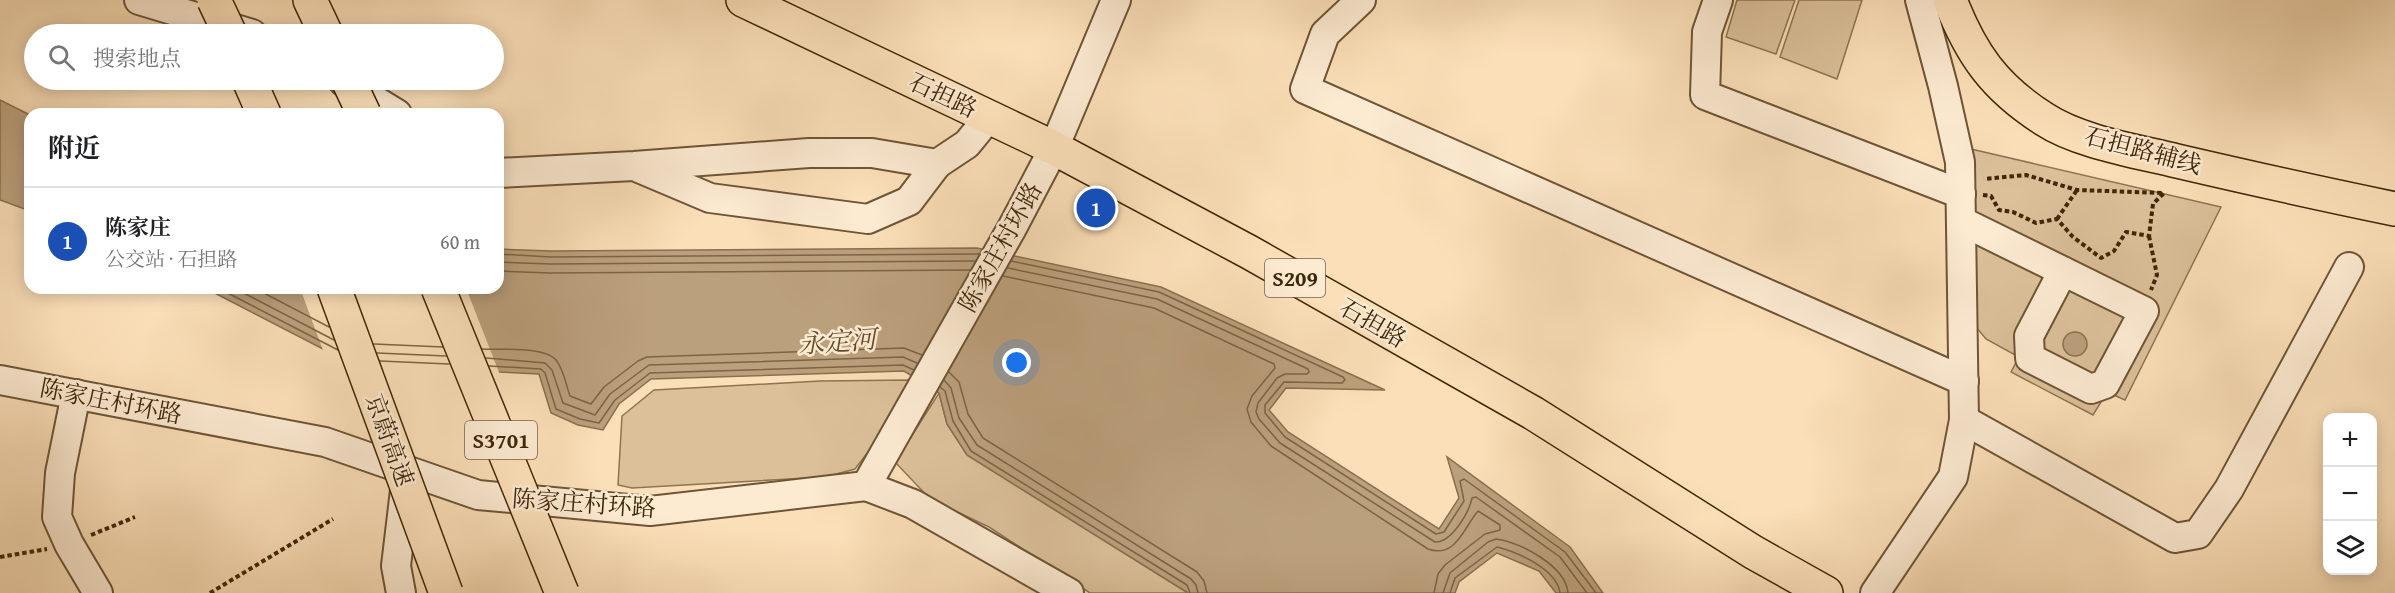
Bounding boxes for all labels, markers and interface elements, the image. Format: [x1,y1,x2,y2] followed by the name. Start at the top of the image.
[24,24,504,90] search box
[45,41,78,74] icon: search
[93,42,181,74] text: 搜索地点
[903,64,983,126] street label: 石担路
[2081,118,2205,182] street label: 石担路辅线
[48,128,100,167] text: 附近
[950,176,1050,318] street label: 陈家庄村环路
[1076,186,1116,230] pin: 1
[105,211,171,243] text: 陈家庄
[62,227,73,256] text: 1
[440,227,480,256] text: 60 m
[105,244,237,273] text: 公交站 · 石担路
[1265,259,1325,297] road number: S209
[1333,290,1413,356] street label: 石担路
[797,319,881,363] water label: 永定河
[1002,348,1031,377] your location
[37,370,185,432] street label: 陈家庄村环路
[357,389,423,491] street label: 京蔚高速
[2323,413,2377,575] map controls
[2323,413,2377,467] button: +
[465,421,537,459] road number: S3701
[2323,467,2377,521] button: −
[511,481,657,525] street label: 陈家庄村环路
[2323,521,2377,575] button: layers

